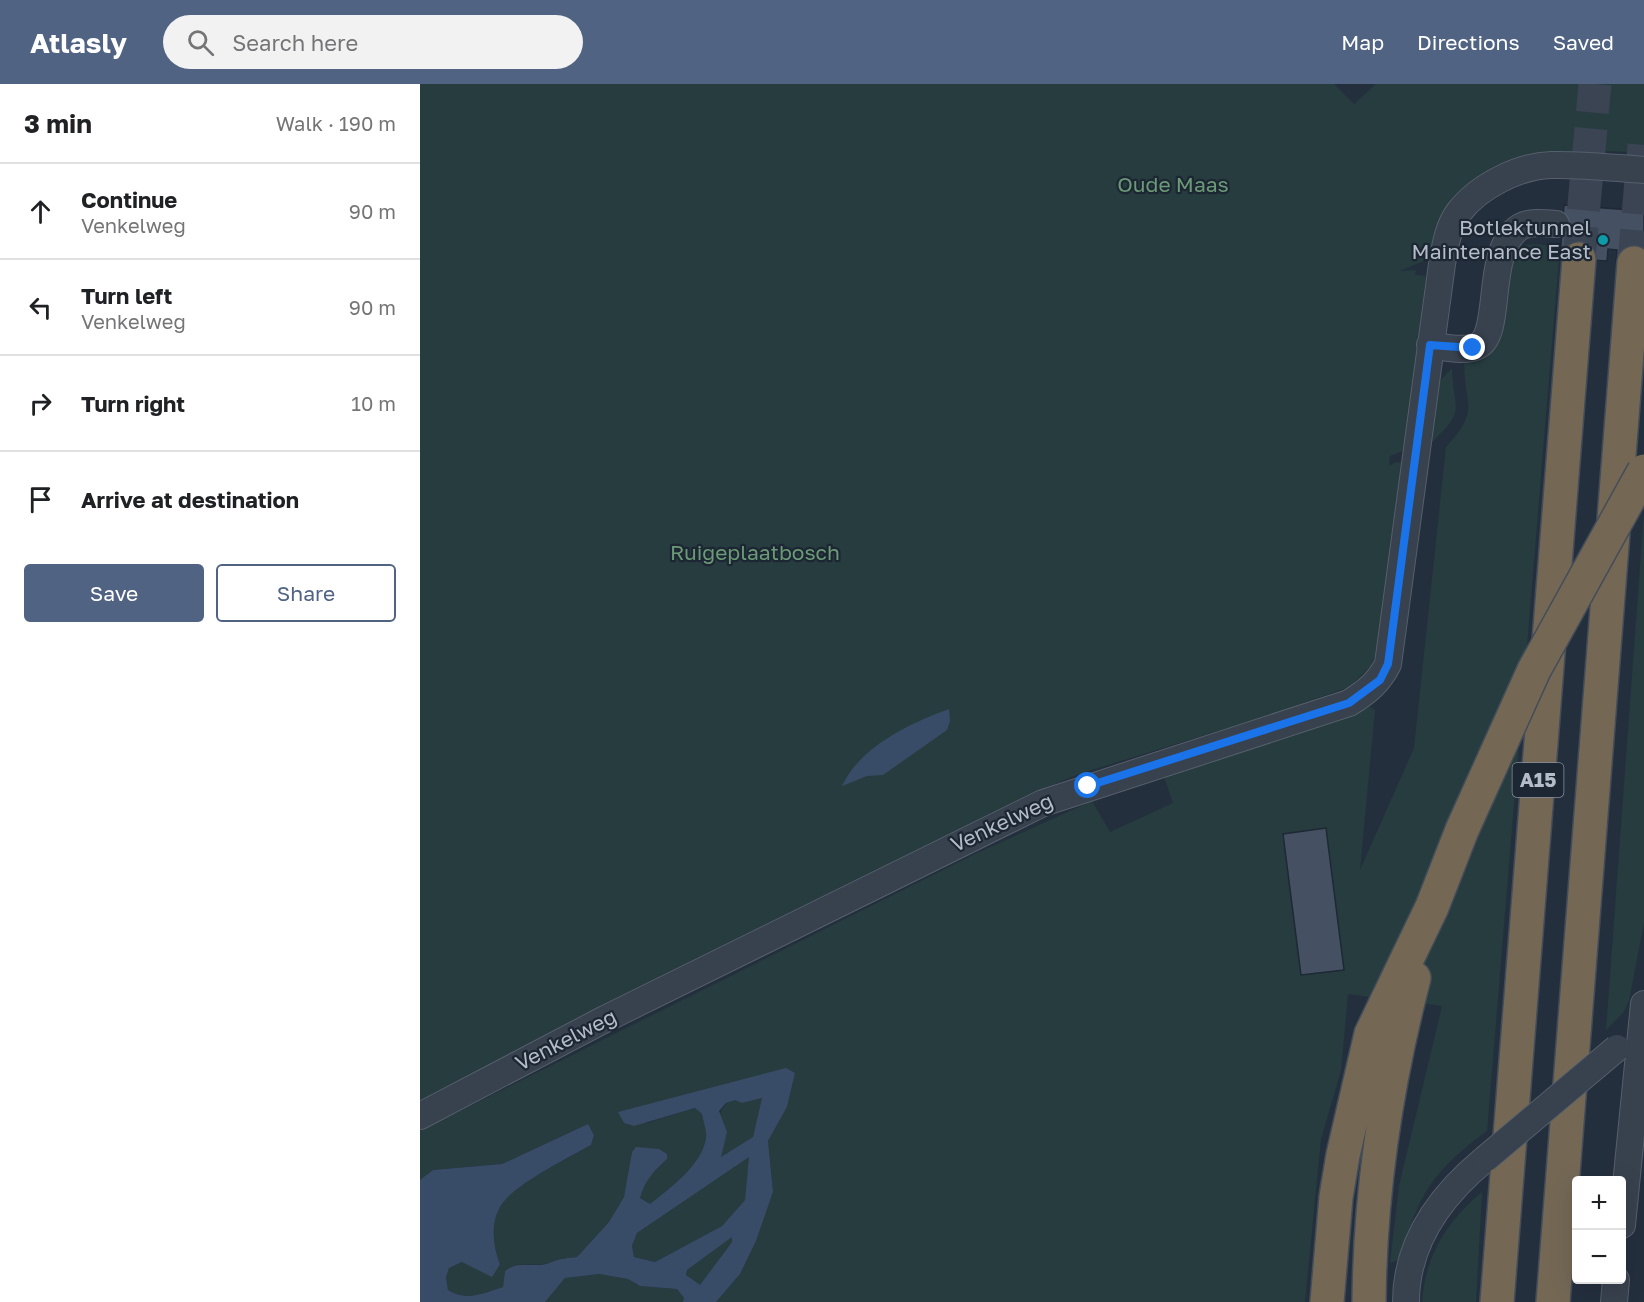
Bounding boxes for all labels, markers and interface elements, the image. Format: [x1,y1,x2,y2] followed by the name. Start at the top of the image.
[163,15,583,69] search box
[30,26,127,59] text: Atlasly
[184,26,217,59] icon: search
[232,29,358,56] text: Search here
[1341,29,1384,55] text: Map
[1417,29,1520,55] text: Directions
[1553,29,1614,55] text: Saved
[24,108,92,139] text: 3 min
[276,111,396,135] text: Walk · 190 m
[1117,171,1229,197] park label: Oude Maas
[81,186,177,213] text: Continue
[24,195,57,228] icon: ahead
[349,199,396,223] text: 90 m
[81,213,186,237] text: Venkelweg
[1412,214,1591,264] place label: Botlektunnel Maintenance East
[1596,233,1610,247] marker: Botlektunnel Maintenance East
[81,282,172,309] text: Turn left
[24,291,57,324] icon: left
[349,295,396,319] text: 90 m
[81,309,186,333] text: Venkelweg
[1459,334,1485,360] route end
[24,387,57,420] icon: right
[81,390,185,417] text: Turn right
[351,391,396,415] text: 10 m
[24,483,57,516] icon: arrive
[81,486,299,513] text: Arrive at destination
[670,539,840,565] park label: Ruigeplaatbosch
[24,564,204,622] button: Save
[216,564,396,622] button: Share
[1512,763,1564,797] road number: A15
[1074,772,1100,798] route start
[946,787,1057,857] street label: Venkelweg
[511,1003,620,1076] street label: Venkelweg
[1572,1176,1626,1284] map controls
[1572,1176,1626,1230] button: +
[1572,1230,1626,1284] button: −

